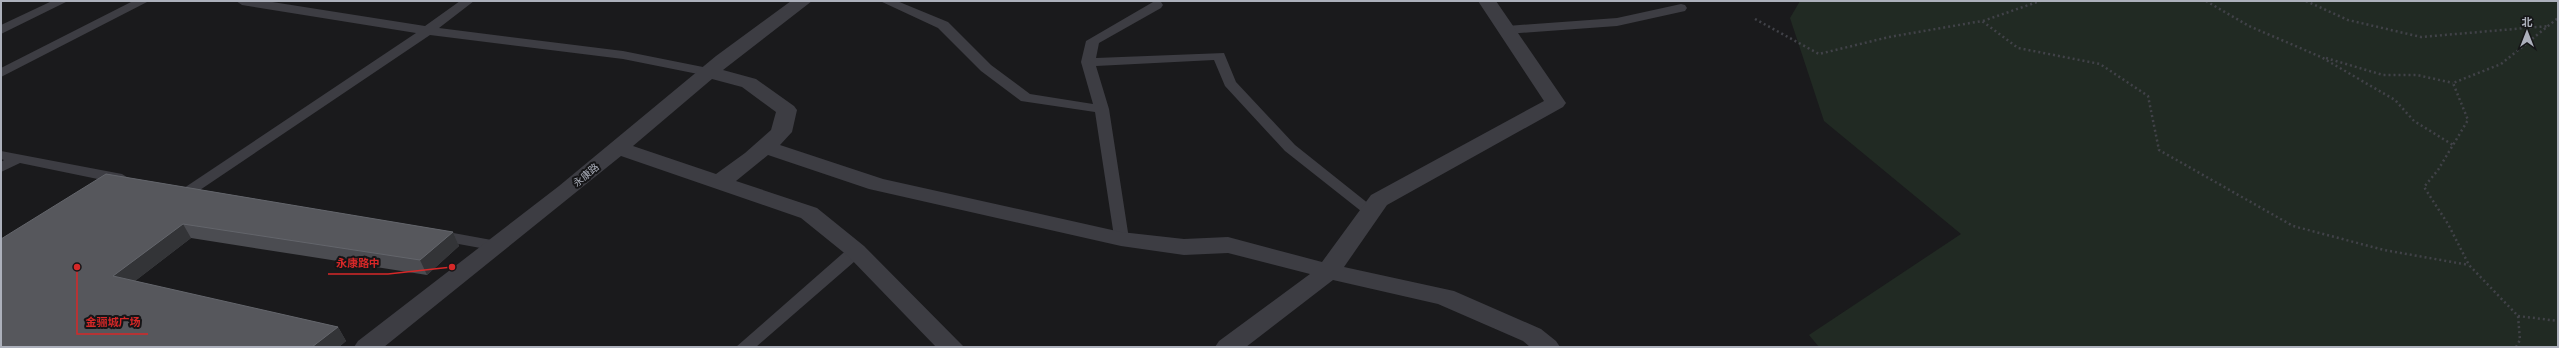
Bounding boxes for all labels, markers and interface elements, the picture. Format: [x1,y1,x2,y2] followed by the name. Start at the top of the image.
[2507,12,2547,52] north arrow
[2522,16,2533,28] text: 北
[571,161,601,189] street label: 永康路
[328,251,388,274] callout: 永康路中
[336,257,380,269] text: 永康路中
[77,311,148,334] callout: 金骊城广场
[86,316,141,328] text: 金骊城广场

